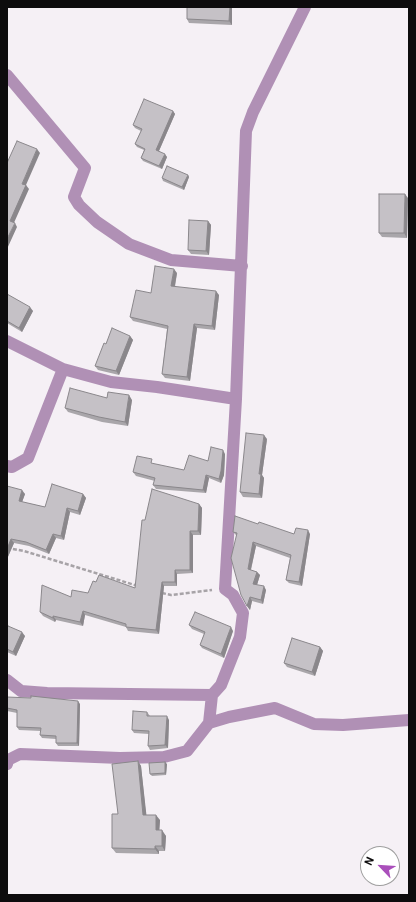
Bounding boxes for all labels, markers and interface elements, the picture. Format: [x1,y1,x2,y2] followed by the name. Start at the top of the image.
[360,846,400,886] north arrow
[362,855,377,867] text: N

